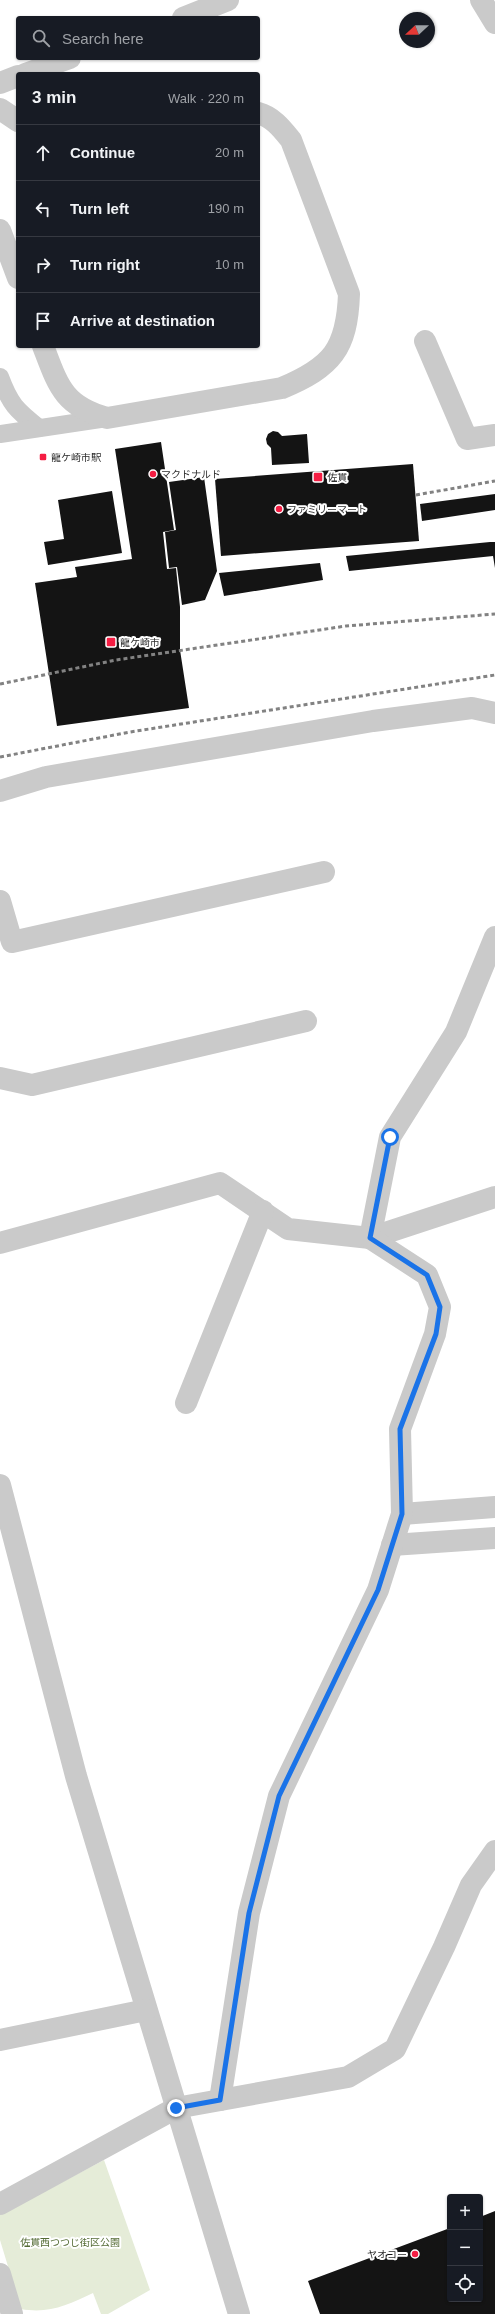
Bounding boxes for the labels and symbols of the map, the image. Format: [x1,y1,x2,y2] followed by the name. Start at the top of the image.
[399,12,435,48] north arrow
[38,452,48,462] marker: 龍ケ崎市駅
[51,452,102,463] place label: 龍ケ崎市駅
[148,469,158,479] marker: マクドナルド
[161,469,221,480] place label: マクドナルド
[312,471,324,483] marker: 佐貫
[327,472,347,483] place label: 佐貫
[274,504,284,514] marker: ファミリーマート
[287,504,367,515] place label: ファミリーマート
[105,636,117,648] marker: 龍ケ崎市
[120,637,160,648] place label: 龍ケ崎市
[381,1128,399,1146] route start
[167,2099,185,2117] route end
[20,2237,120,2248] park label: 佐貫西つつじ街区公園
[367,2249,407,2260] place label: ヤオコー
[410,2249,420,2259] marker: ヤオコー

